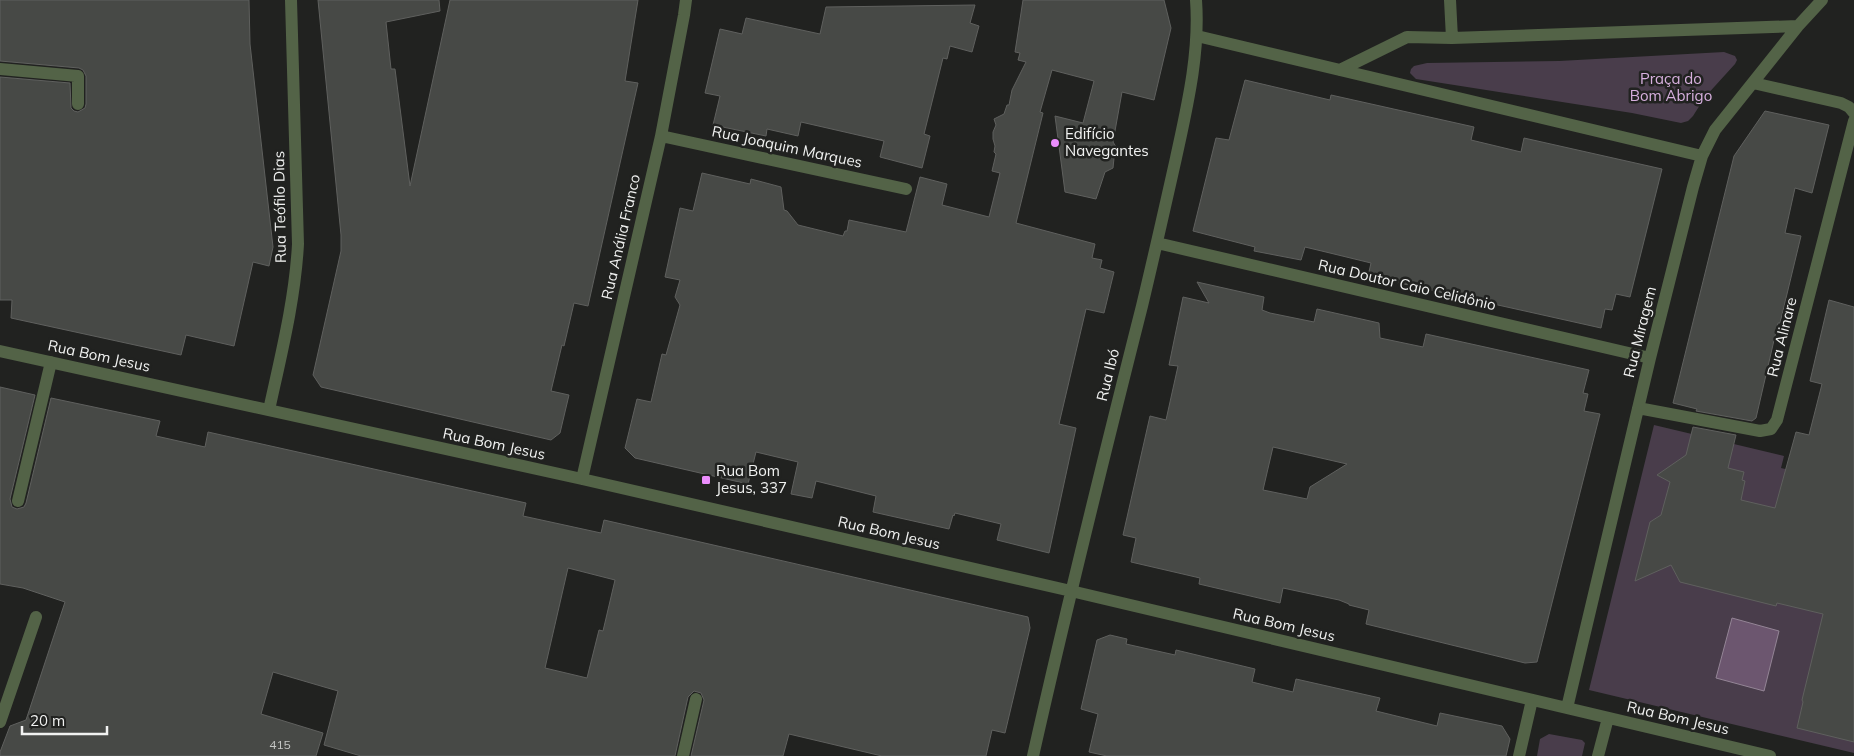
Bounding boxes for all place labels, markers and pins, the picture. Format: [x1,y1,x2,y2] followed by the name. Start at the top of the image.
[1065,124,1149,160] place label: Edifício Navegantes
[1049,137,1061,149] marker: Edifício Navegantes
[716,461,787,497] place label: Rua Bom Jesus, 337
[700,474,712,486] marker: Rua Bom Jesus, 337

